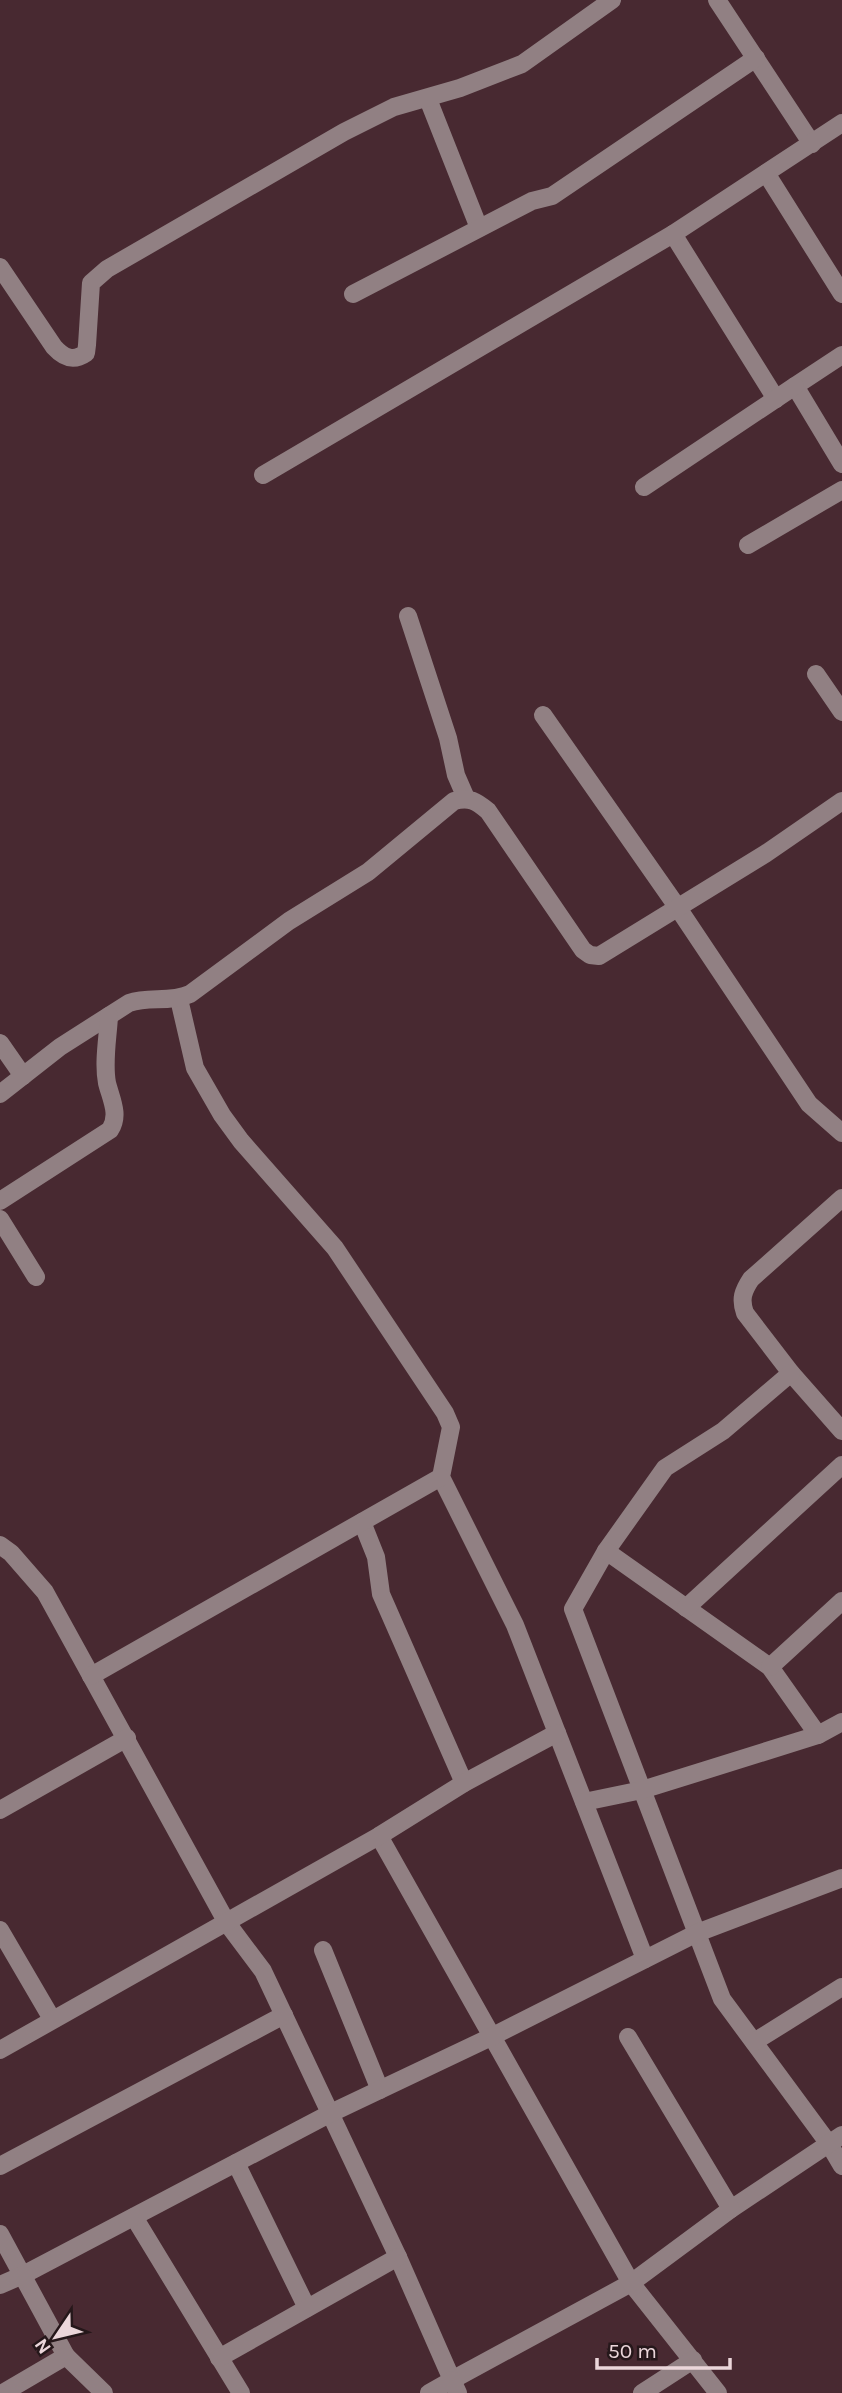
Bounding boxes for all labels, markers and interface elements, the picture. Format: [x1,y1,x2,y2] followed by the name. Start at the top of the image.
[21,2302,91,2372] north arrow
[597,2326,730,2370] scale bar
[30,2334,56,2358] text: N
[608,2339,657,2363] text: 50 m

